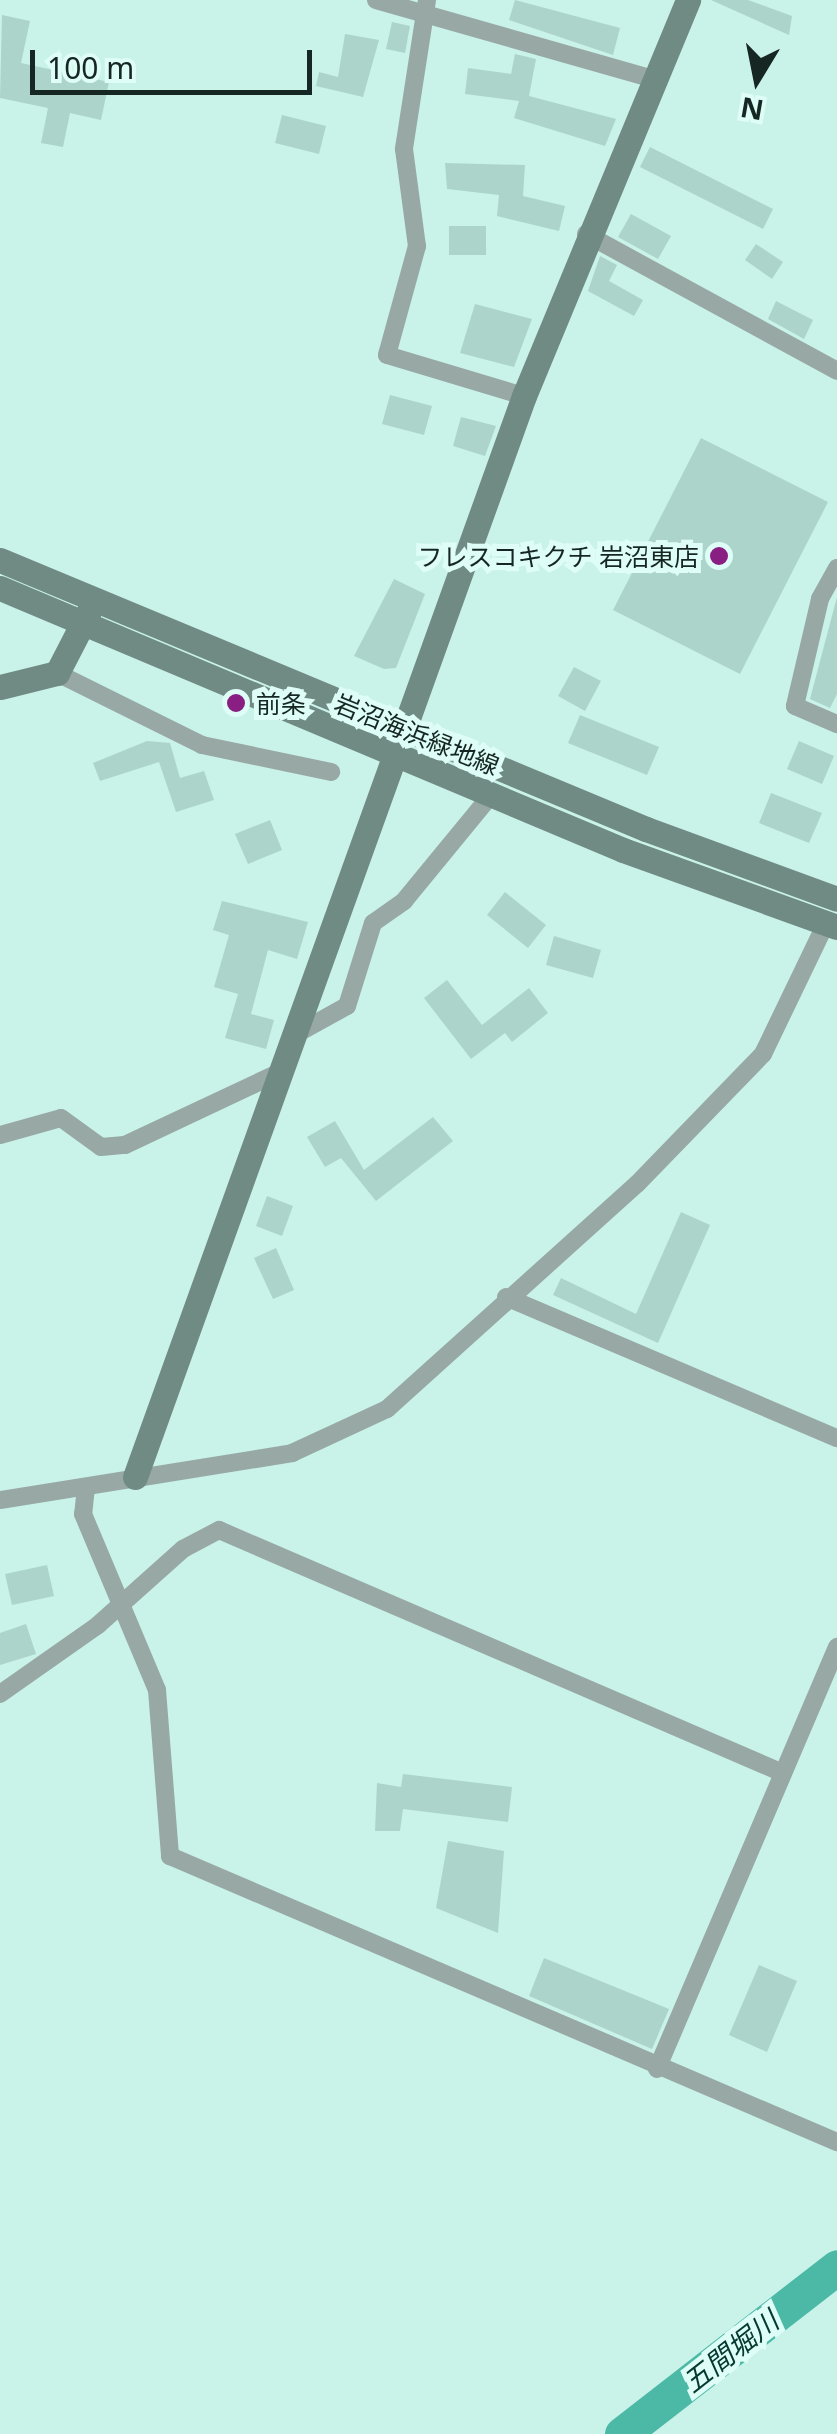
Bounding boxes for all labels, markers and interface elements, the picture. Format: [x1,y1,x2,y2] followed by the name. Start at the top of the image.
[35,30,318,92] scale bar
[707,30,807,130] north arrow
[47,47,134,88] text: 100 m
[737,89,766,130] text: N
[418,541,699,571] place label: フレスコキクチ 岩沼東店
[708,545,730,567] marker: フレスコキクチ 岩沼東店
[330,687,504,781] street label: 岩沼海浜緑地線
[256,688,306,718] place label: 前条
[225,692,247,714] marker: 前条
[676,2303,784,2399] water label: 五間堀川

